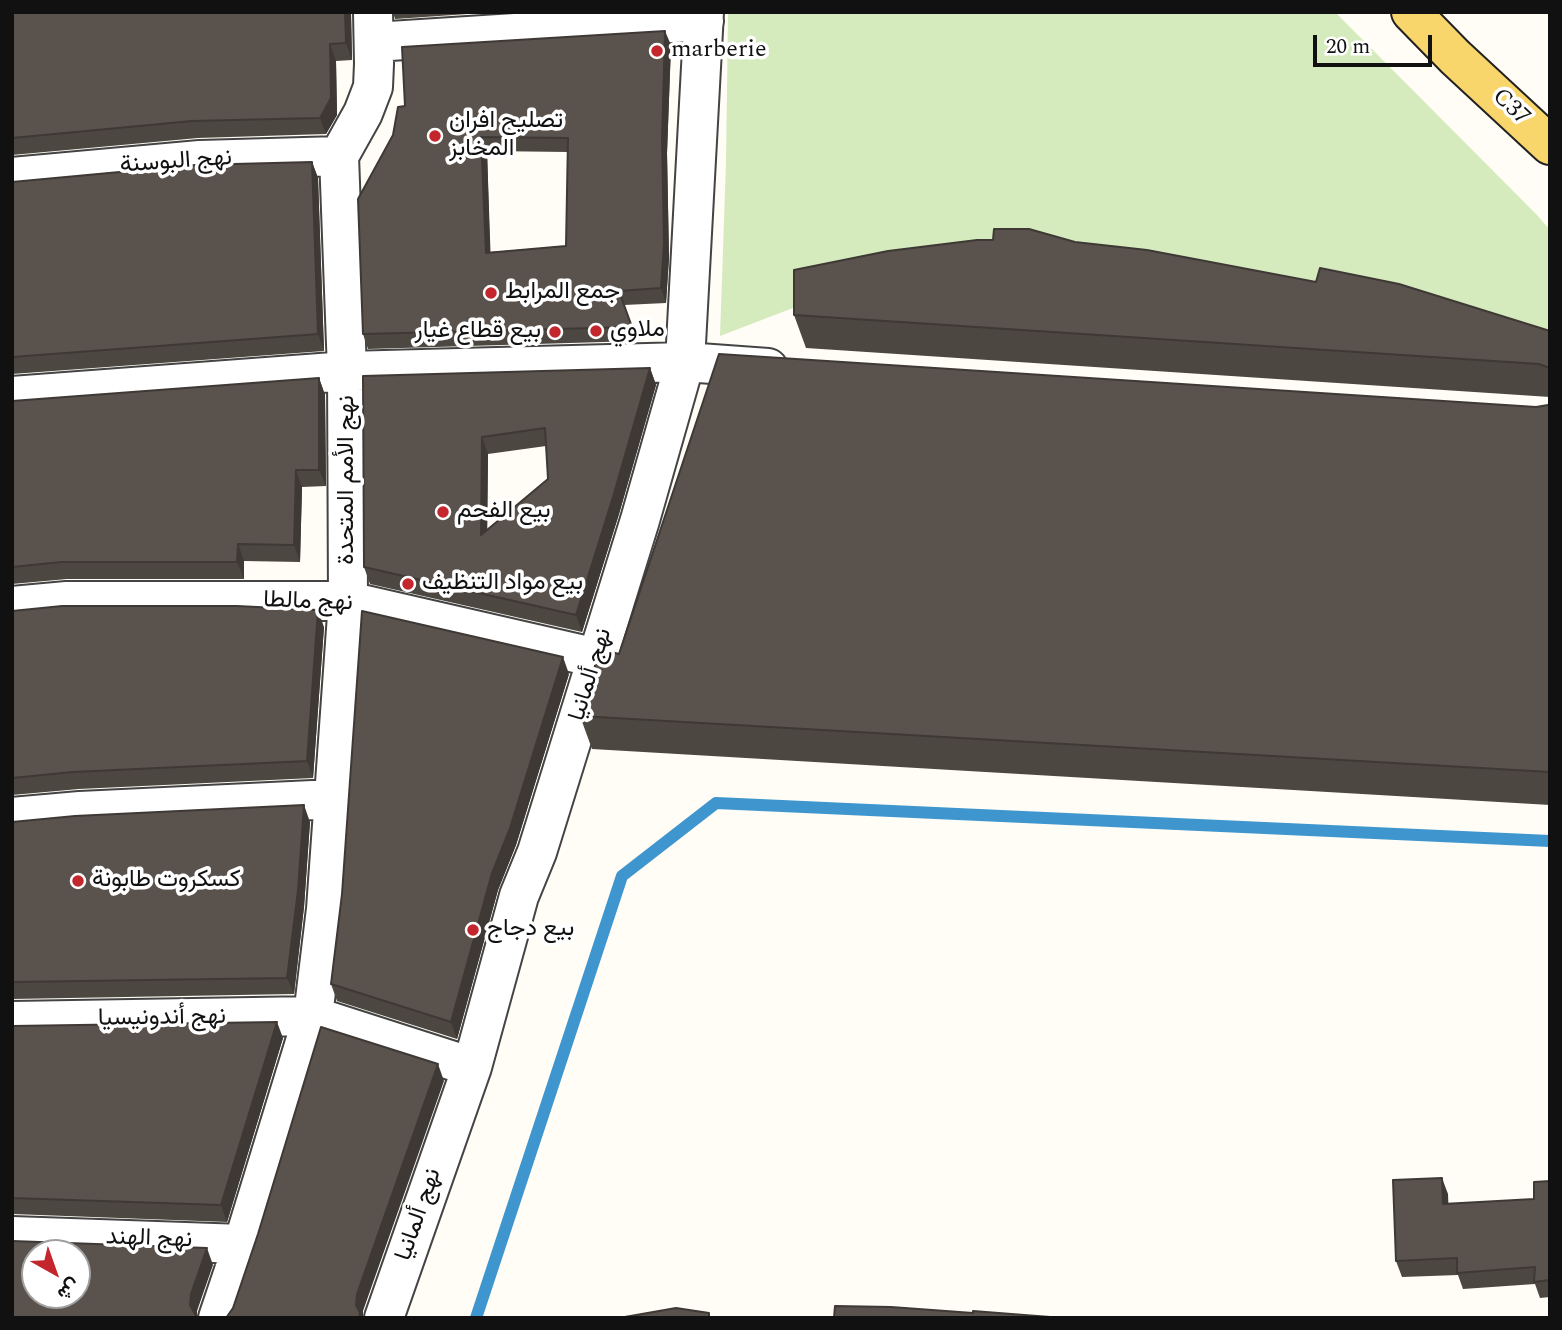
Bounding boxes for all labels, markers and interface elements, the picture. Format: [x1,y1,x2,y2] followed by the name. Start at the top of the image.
[1317,21,1436,65] scale bar
[1326,31,1370,63] text: 20 m
[671,37,767,65] place label: marberie
[649,43,665,59] marker: marberie
[1485,83,1535,133] street label: C37
[449,108,563,164] place label: تصليح افران المخابز
[427,128,443,144] marker: تصليح افران المخابز
[119,145,233,181] street label: نهج البوسنة
[505,279,620,307] place label: جمع المرابط
[483,285,499,301] marker: جمع المرابط
[610,317,665,345] place label: ملاوي
[415,318,541,346] place label: بيع قطاع غيار
[588,323,604,339] marker: ملاوي
[547,324,563,340] marker: بيع قطاع غيار
[334,395,362,565] street label: نهج الأمم المتحدة
[457,498,550,526] place label: بيع الفحم
[435,504,451,520] marker: بيع الفحم
[422,570,583,598] place label: بيع مواد التنظيف
[400,576,416,592] marker: بيع مواد التنظيف
[263,587,353,619] street label: نهج مالطا
[564,625,620,725] street label: نهج ألمانيا
[92,867,241,895] place label: كسكروت طابونة
[70,873,86,889] marker: كسكروت طابونة
[487,916,574,944] place label: بيع دجاج
[465,922,481,938] marker: بيع دجاج
[98,1003,226,1035] street label: نهج أندونيسيا
[391,1165,449,1265] street label: نهج ألمانيا
[105,1224,193,1256] street label: نهج الهند
[21,1239,91,1309] north arrow
[50,1270,87,1307] text: ش

